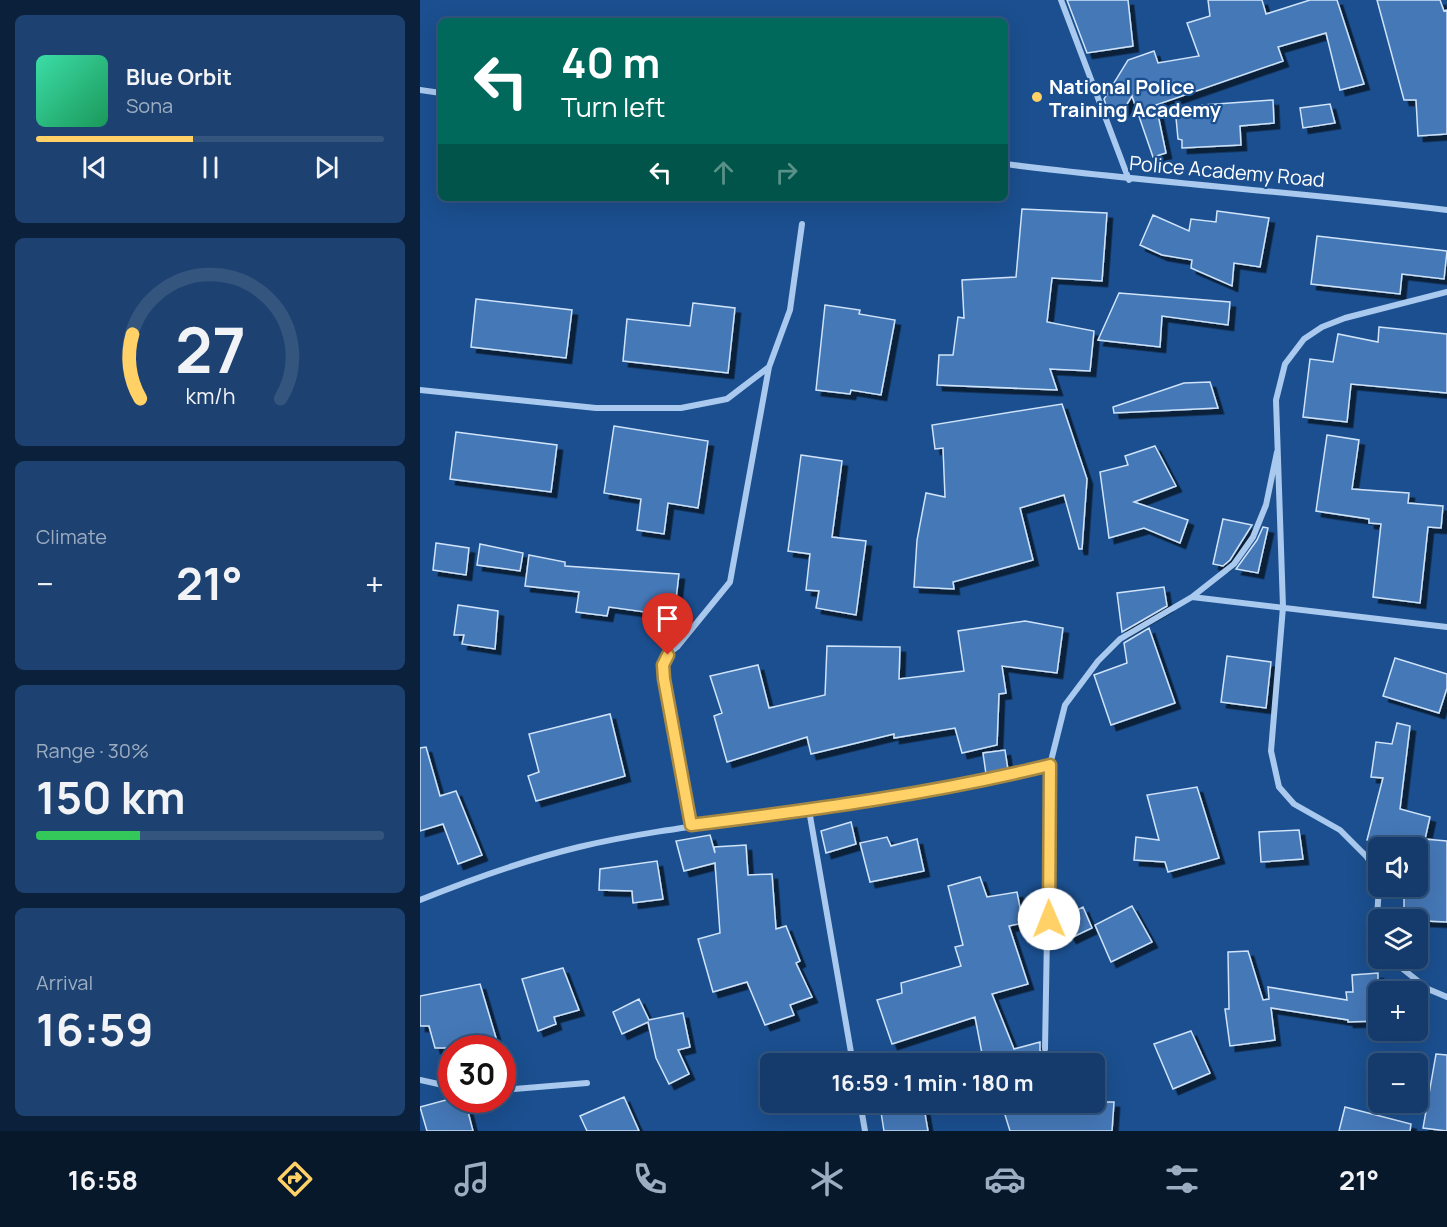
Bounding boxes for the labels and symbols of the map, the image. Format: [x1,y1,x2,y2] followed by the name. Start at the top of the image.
[1049,73,1222,123] place label: National Police Training Academy
[1030,90,1044,104] marker: National Police Training Academy
[1128,149,1326,193] street label: Police Academy Road
[642,593,693,655] pin
[1017,887,1081,951] position arrow
[438,1035,516,1113] speed limit sign: 30

